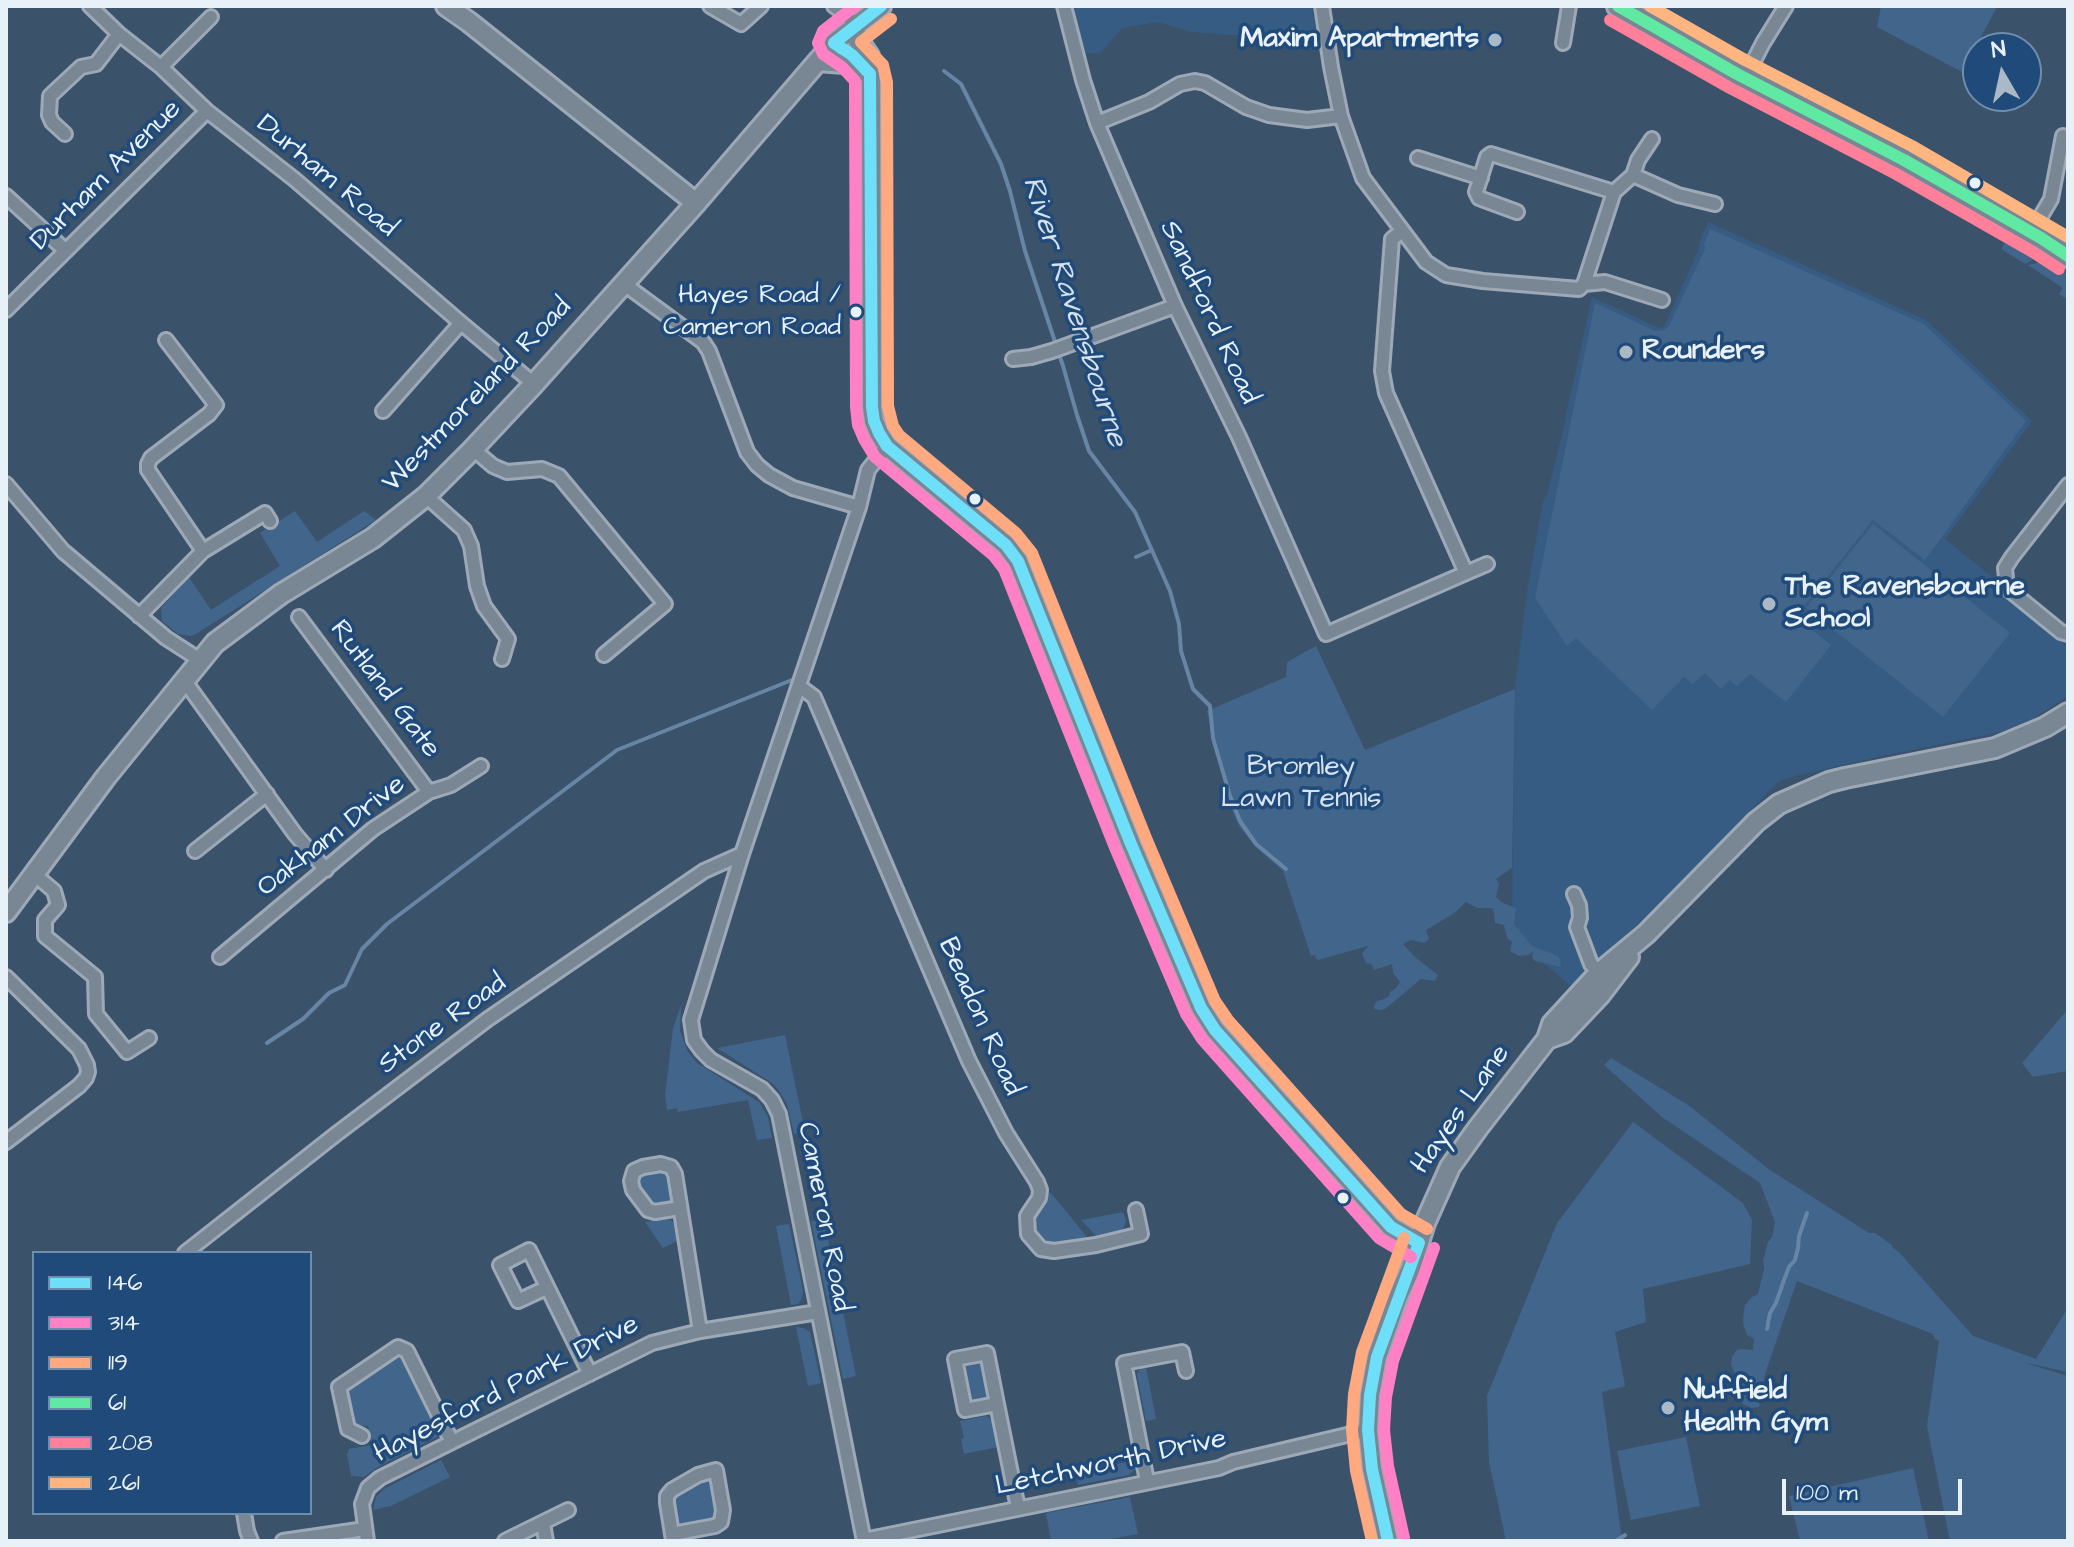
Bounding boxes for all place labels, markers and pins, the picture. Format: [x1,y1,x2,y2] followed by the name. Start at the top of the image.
[1240,23,1479,57] place label: Maxim Apartments
[1486,31,1504,49] marker: Maxim Apartments
[1967,175,1983,191] unlabelled marker
[663,281,841,342] place label: Hayes Road / Cameron Road
[848,304,864,320] marker: Hayes Road / Cameron Road
[1642,335,1765,369] place label: Rounders
[1617,343,1635,361] marker: Rounders
[967,491,983,507] unlabelled marker
[1785,571,2025,637] place label: The Ravensbourne School
[1760,595,1778,613] marker: The Ravensbourne School
[1335,1190,1351,1206] unlabelled marker
[1684,1375,1828,1441] place label: Nuffield Health Gym
[1659,1399,1677,1417] marker: Nuffield Health Gym

